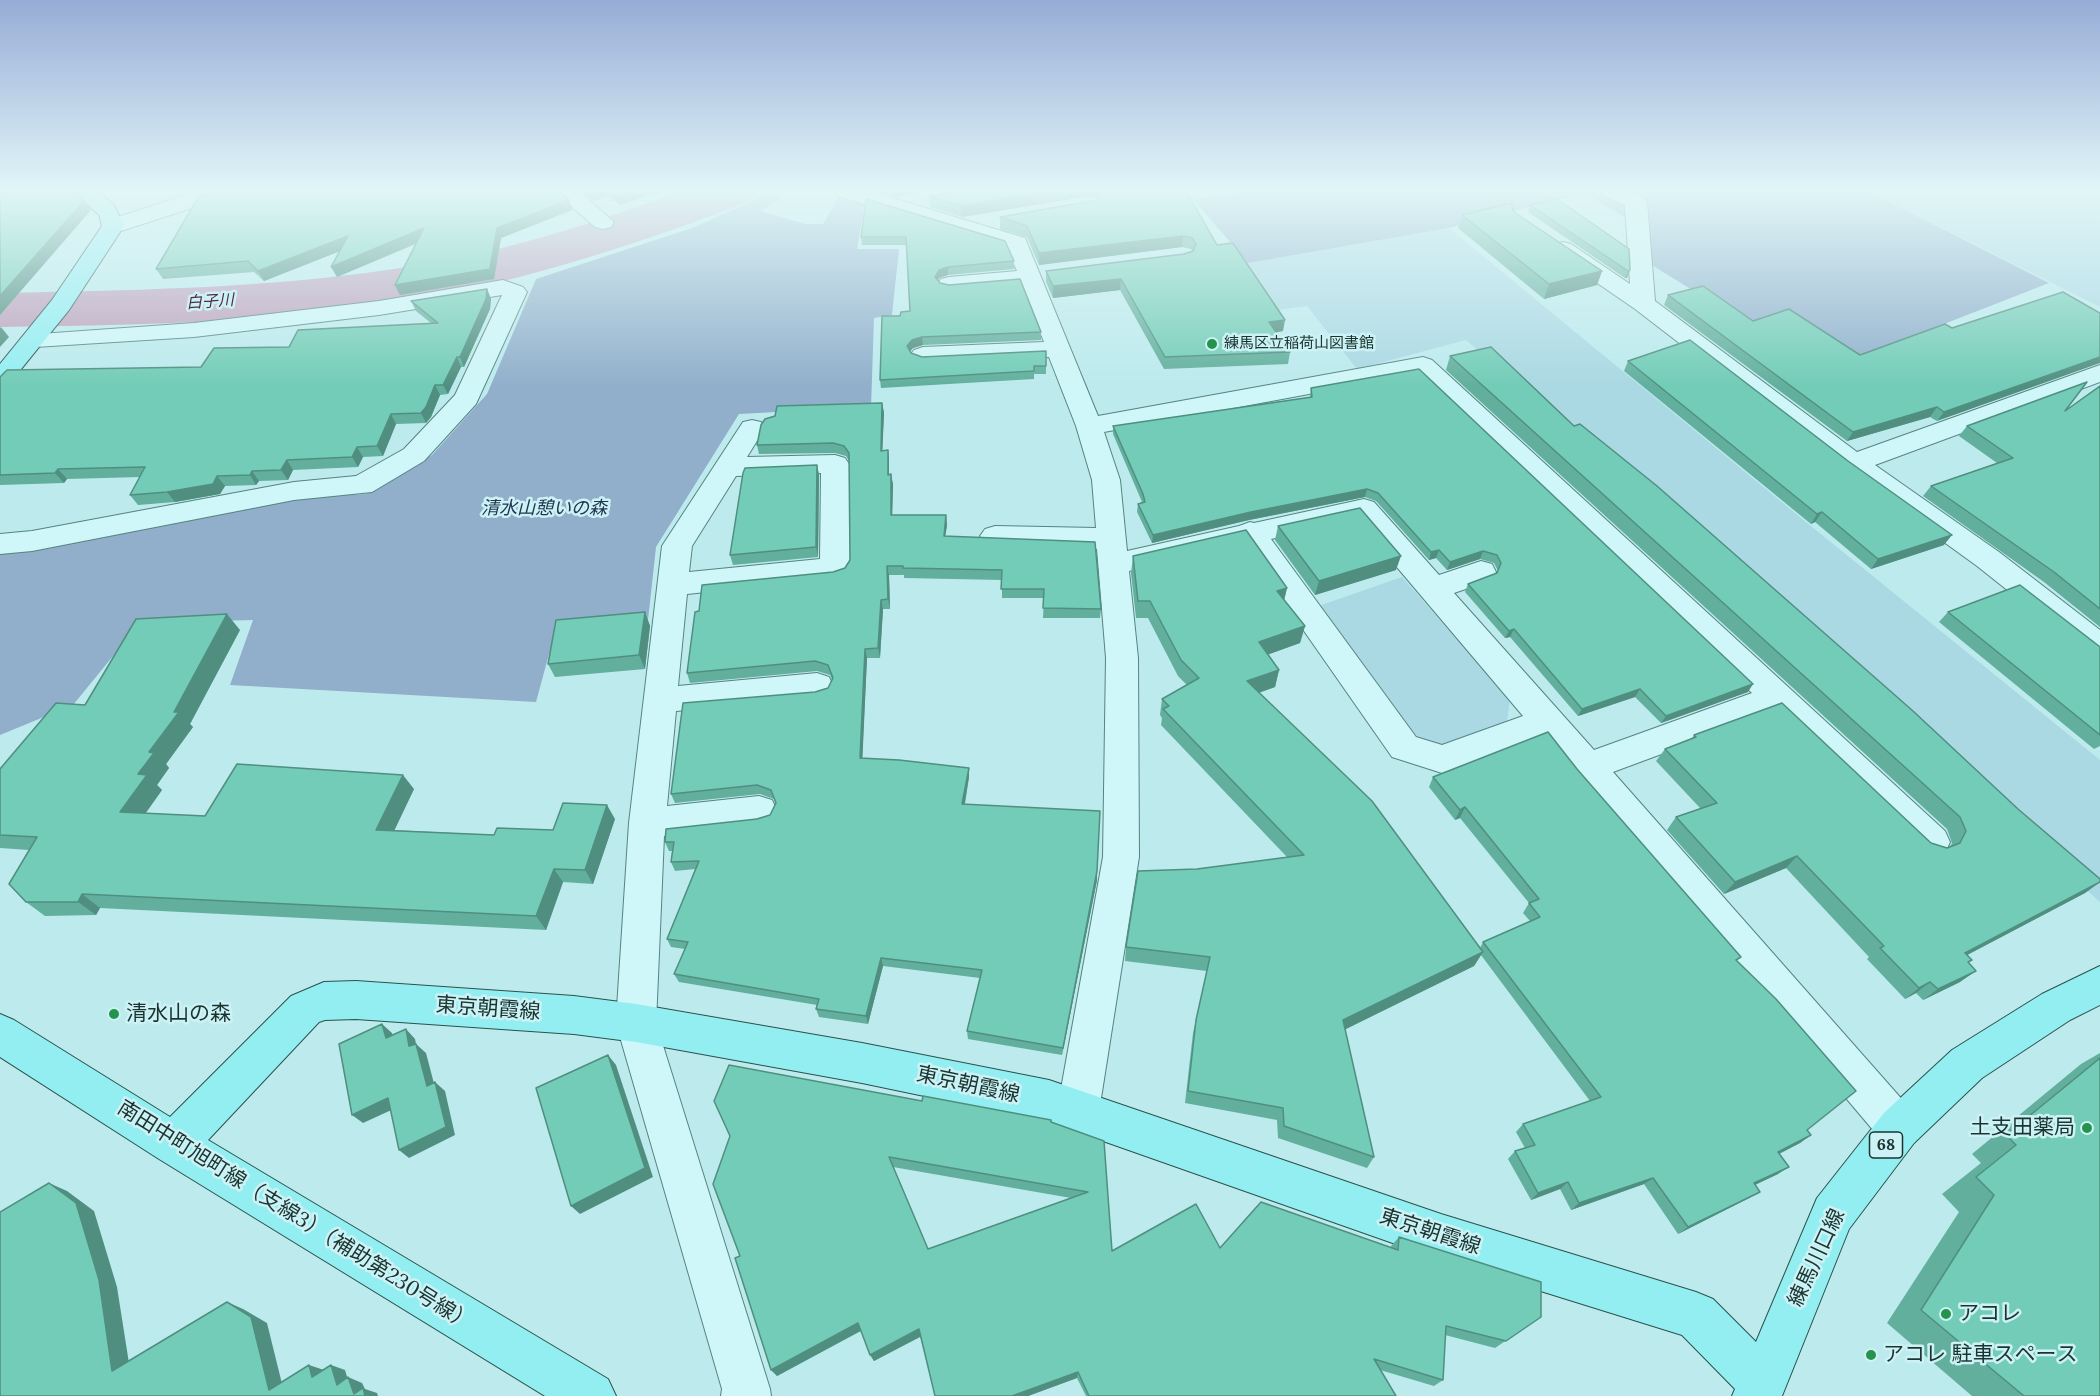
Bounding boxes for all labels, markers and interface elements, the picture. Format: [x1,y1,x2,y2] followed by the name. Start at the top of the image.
[185,291,235,313] water label: 白子川
[1224,335,1374,353] place label: 練馬区立稲荷山図書館
[1205,337,1219,351] marker: 練馬区立稲荷山図書館
[481,498,607,520] park label: 清水山憩いの森
[435,993,541,1025] street label: 東京朝霞線
[126,1001,231,1027] place label: 清水山の森
[107,1007,121,1021] marker: 清水山の森
[914,1062,1022,1108] street label: 東京朝霞線
[112,1095,478,1337] street label: 南田中町旭町線（支線3）（補助第230号線）
[1970,1115,2075,1141] place label: 土支田薬局
[2080,1121,2094,1135] marker: 土支田薬局
[1870,1132,1902,1158] road number: 68
[1376,1204,1484,1260] street label: 東京朝霞線
[1783,1205,1851,1311] street label: 練馬川口線
[1958,1301,2021,1327] place label: アコレ
[1939,1307,1953,1321] marker: アコレ
[1883,1342,2078,1368] place label: アコレ 駐車スペース
[1864,1348,1878,1362] marker: アコレ 駐車スペース

